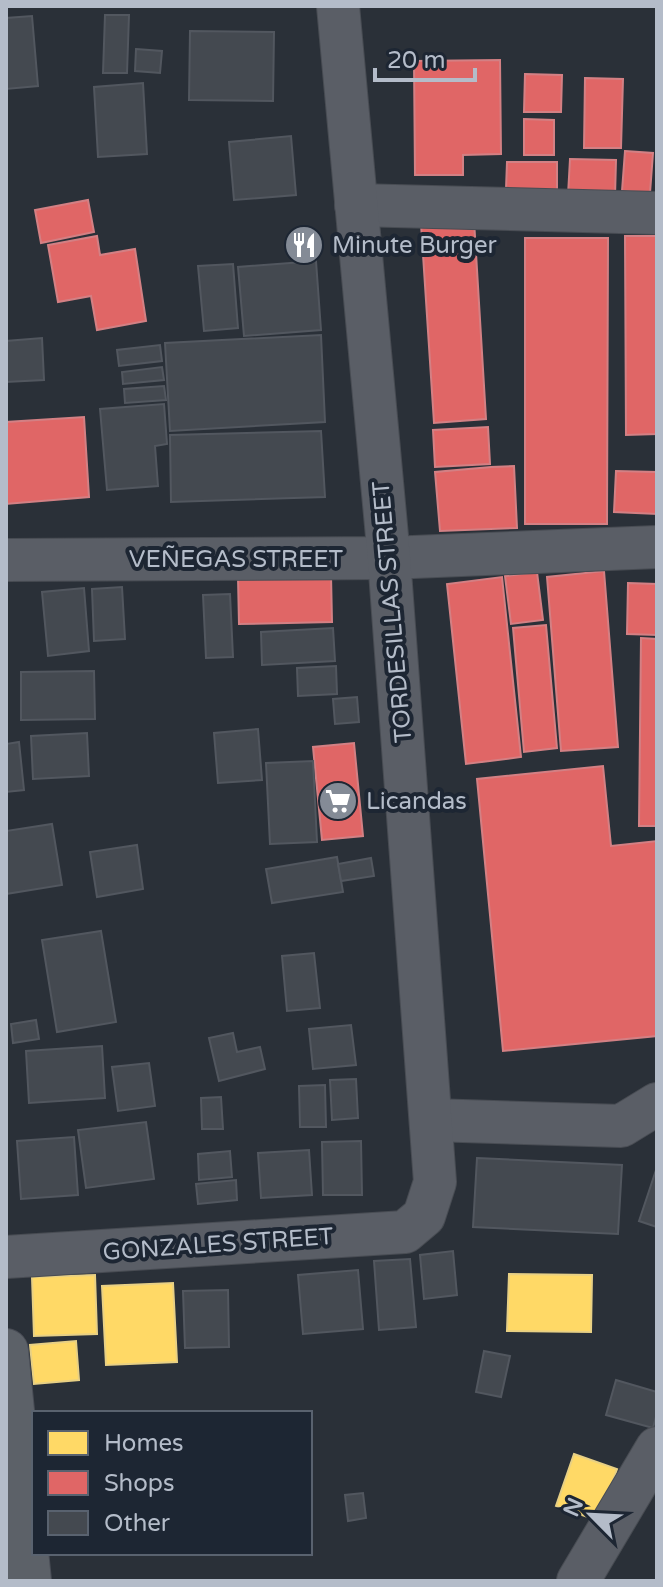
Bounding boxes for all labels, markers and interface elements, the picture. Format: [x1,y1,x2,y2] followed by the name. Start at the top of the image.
[375,32,475,82] scale bar
[387,46,445,75] text: 20 m
[283,224,325,266] restaurant icon: Minute Burger
[332,231,498,260] place label: Minute Burger
[367,480,418,744] street label: TORDESILLAS STREET
[129,545,344,574] street label: VEÑEGAS STREET
[317,780,359,822] supermarket icon: Licandas
[366,787,467,816] place label: Licandas
[102,1222,335,1267] street label: GONZALES STREET
[32,1411,312,1555] legend
[104,1429,184,1458] text: Homes
[104,1469,174,1498] text: Shops
[551,1475,631,1555] north arrow
[558,1494,589,1521] text: N
[104,1509,171,1538] text: Other

